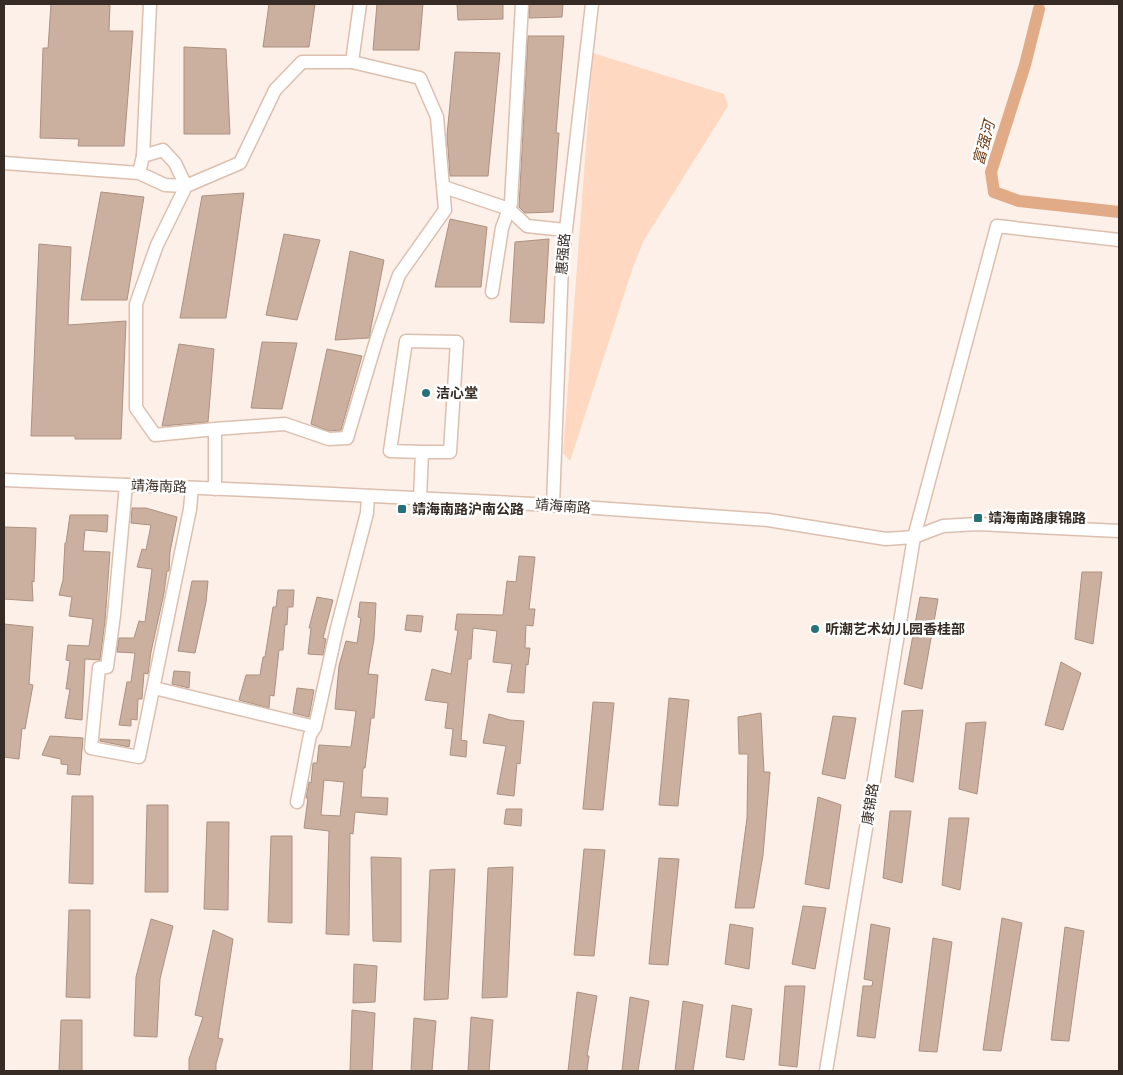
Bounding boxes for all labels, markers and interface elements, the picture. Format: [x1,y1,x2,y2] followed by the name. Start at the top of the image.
[969,116,999,167] water label: 富强河
[553,232,573,276] street label: 惠强路
[436,385,478,401] place label: 洁心堂
[420,387,432,399] marker: 洁心堂
[131,477,187,495] street label: 靖海南路
[535,496,591,516] street label: 靖海南路
[412,501,524,517] place label: 靖海南路沪南公路
[396,503,408,515] marker: 靖海南路沪南公路
[988,510,1086,526] place label: 靖海南路康锦路
[972,512,984,524] marker: 靖海南路康锦路
[825,621,965,637] place label: 听潮艺术幼儿园香桂部
[809,623,821,635] marker: 听潮艺术幼儿园香桂部
[859,782,881,826] street label: 康锦路

